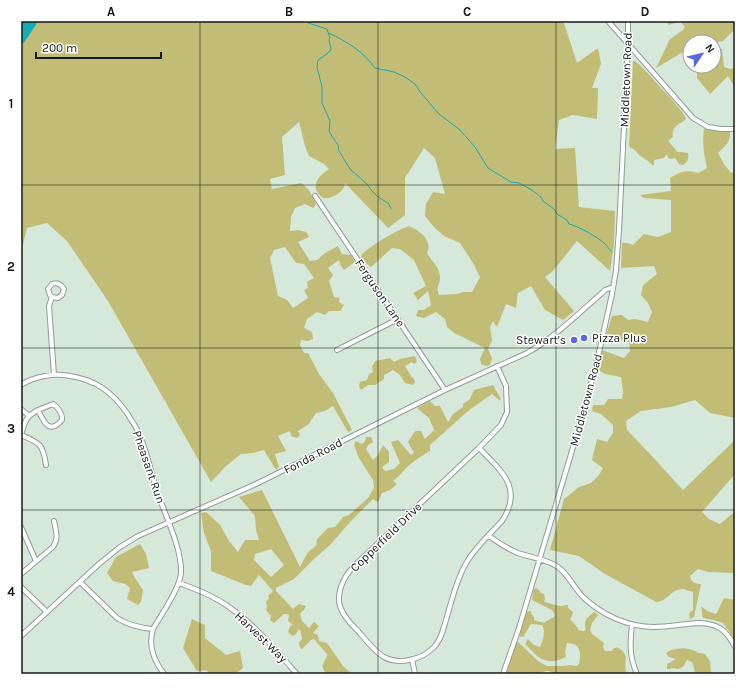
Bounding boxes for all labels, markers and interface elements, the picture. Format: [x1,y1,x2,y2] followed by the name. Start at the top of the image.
[107,4,115,19] text: A
[285,4,293,19] text: B
[463,4,471,19] text: C
[641,4,650,19] text: D
[617,32,635,128] street label: Middletown Road
[36,34,161,60] scale bar
[682,34,722,74] north arrow
[42,41,77,55] text: 200 m
[702,42,717,56] text: N
[9,96,13,111] text: 1
[352,256,408,330] street label: Ferguson Lane
[7,259,15,274] text: 2
[592,331,647,345] place label: Pizza Plus
[516,333,566,347] place label: Stewart's
[579,333,589,343] marker: Pizza Plus
[569,335,579,345] marker: Stewart's
[567,352,605,448] street label: Middletown Road
[7,421,15,436] text: 3
[130,429,168,505] street label: Pheasant Run
[281,435,345,477] street label: Fonda Road
[347,499,425,575] street label: Copperfield Drive
[7,584,15,599] text: 4
[232,609,290,666] street label: Harvest Way

